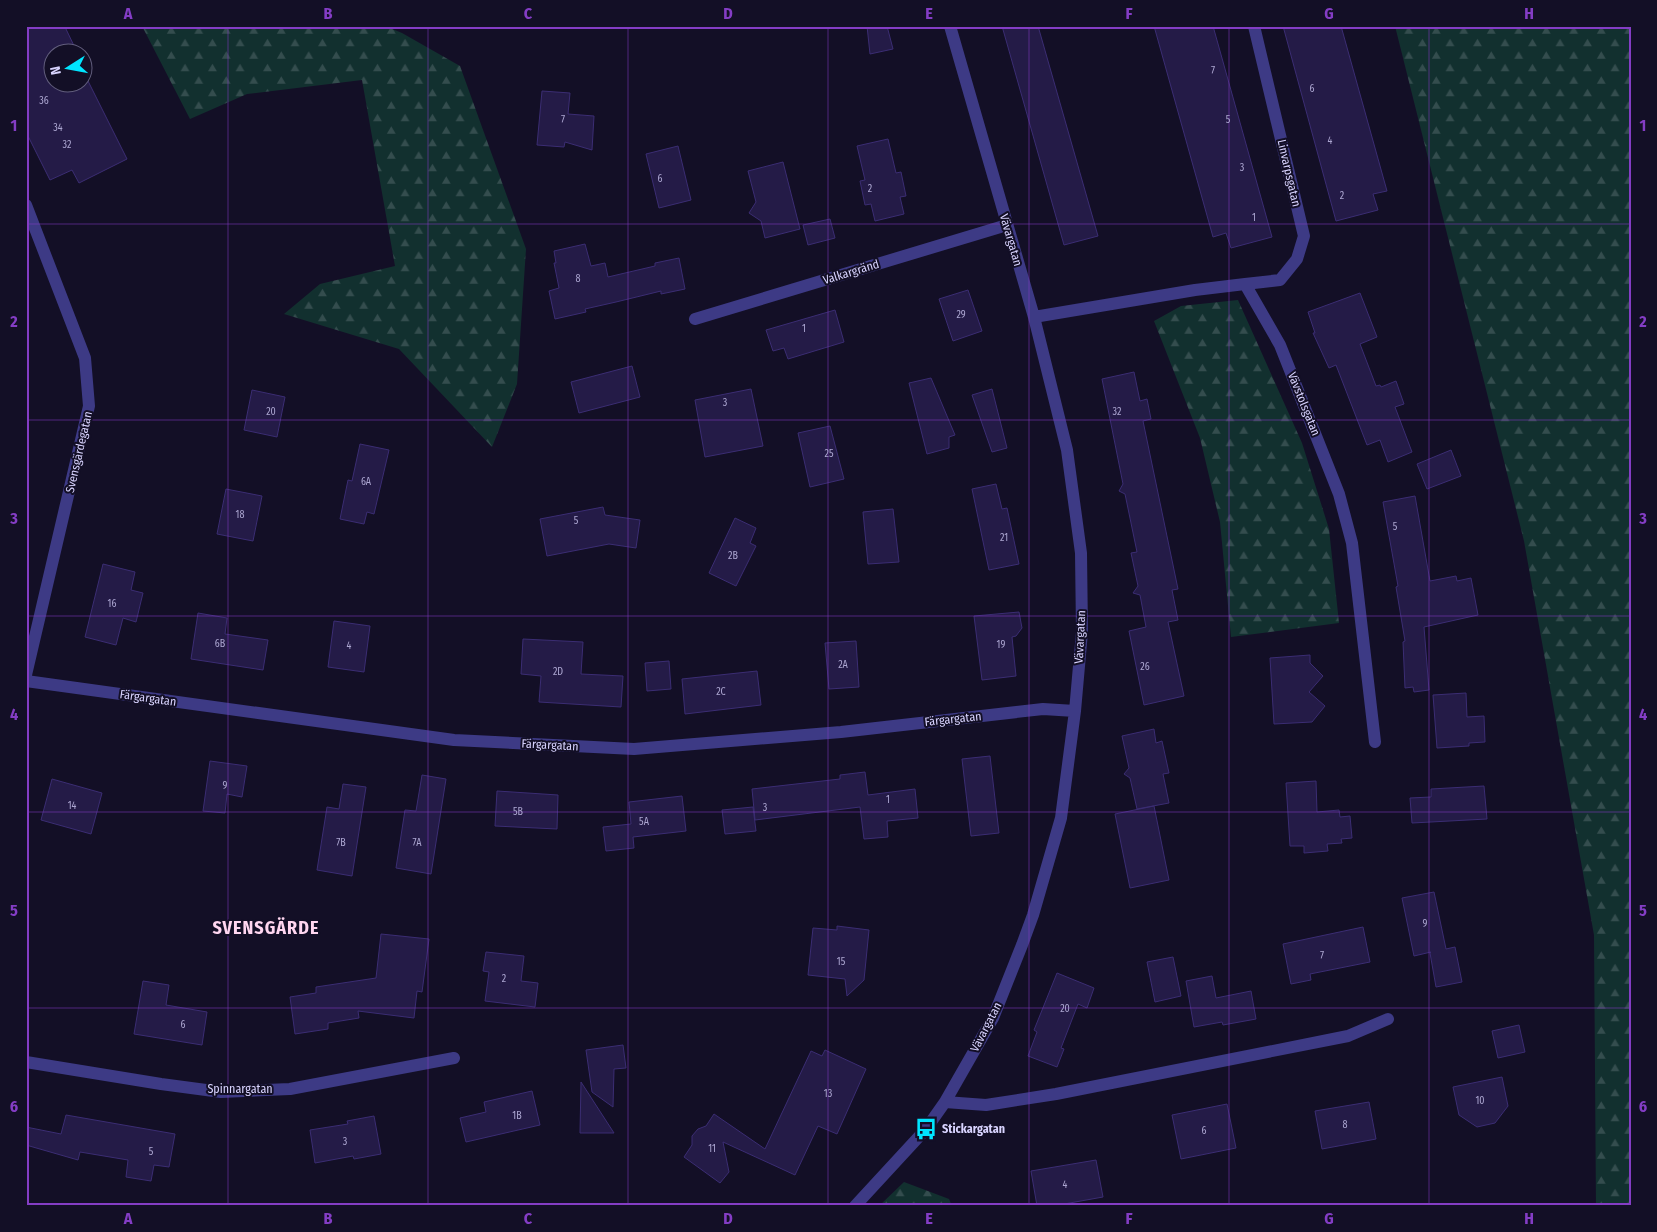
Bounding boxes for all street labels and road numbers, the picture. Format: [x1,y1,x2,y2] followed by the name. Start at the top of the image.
[1274,138,1304,208] street label: Linvarpsgatan
[997,212,1025,268] street label: Vävargatan
[821,257,881,287] street label: Valkargränd
[1285,370,1323,438] street label: Vävstolsgatan
[63,410,95,494] street label: Svensgärdegatan
[1072,610,1088,664] street label: Vävargatan
[119,687,177,709] street label: Färgargatan
[924,709,982,729] street label: Färgargatan
[521,737,579,753] street label: Färgargatan
[968,1000,1004,1054] street label: Vävargatan
[207,1082,273,1096] street label: Spinnargatan

